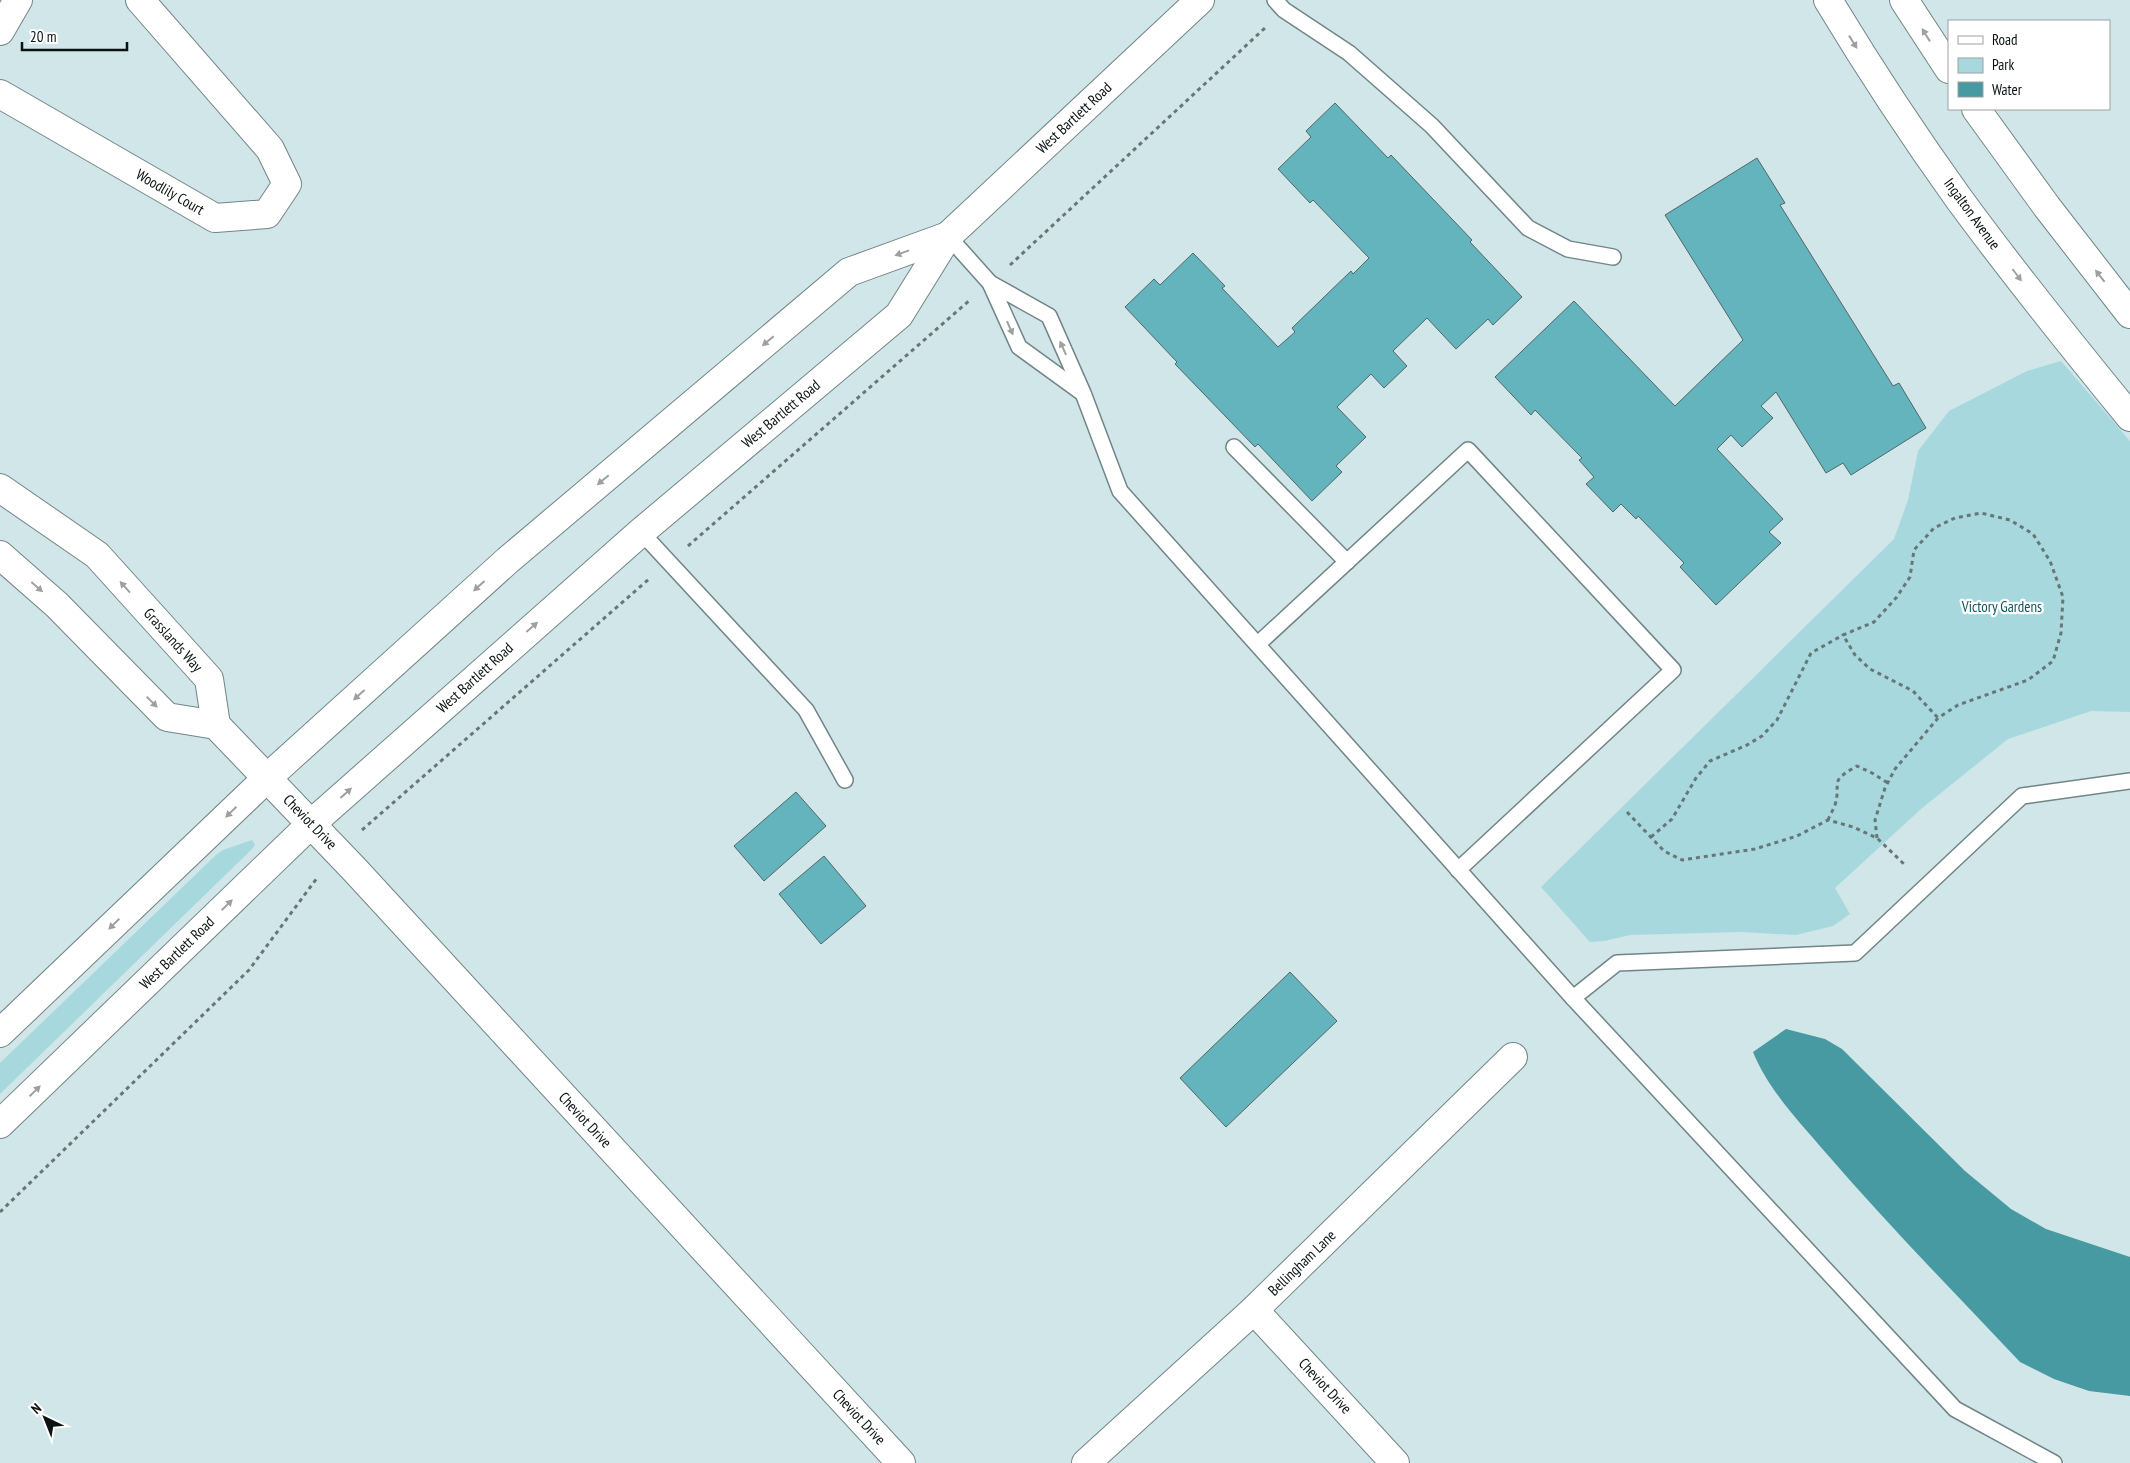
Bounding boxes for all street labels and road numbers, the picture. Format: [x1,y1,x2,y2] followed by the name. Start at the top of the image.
[1032,78,1115,157] street label: West Bartlett Road
[133,164,208,219] street label: Woodlily Court
[1940,174,2005,253] street label: Ingalton Avenue
[738,375,824,452] street label: West Bartlett Road
[140,604,207,676] street label: Grasslands Way
[432,638,517,717] street label: West Bartlett Road
[279,790,341,853] street label: Cheviot Drive
[135,912,218,993] street label: West Bartlett Road
[555,1088,616,1152] street label: Cheviot Drive
[1264,1226,1340,1300] street label: Bellingham Lane
[1295,1354,1356,1418] street label: Cheviot Drive
[829,1385,890,1449] street label: Cheviot Drive

